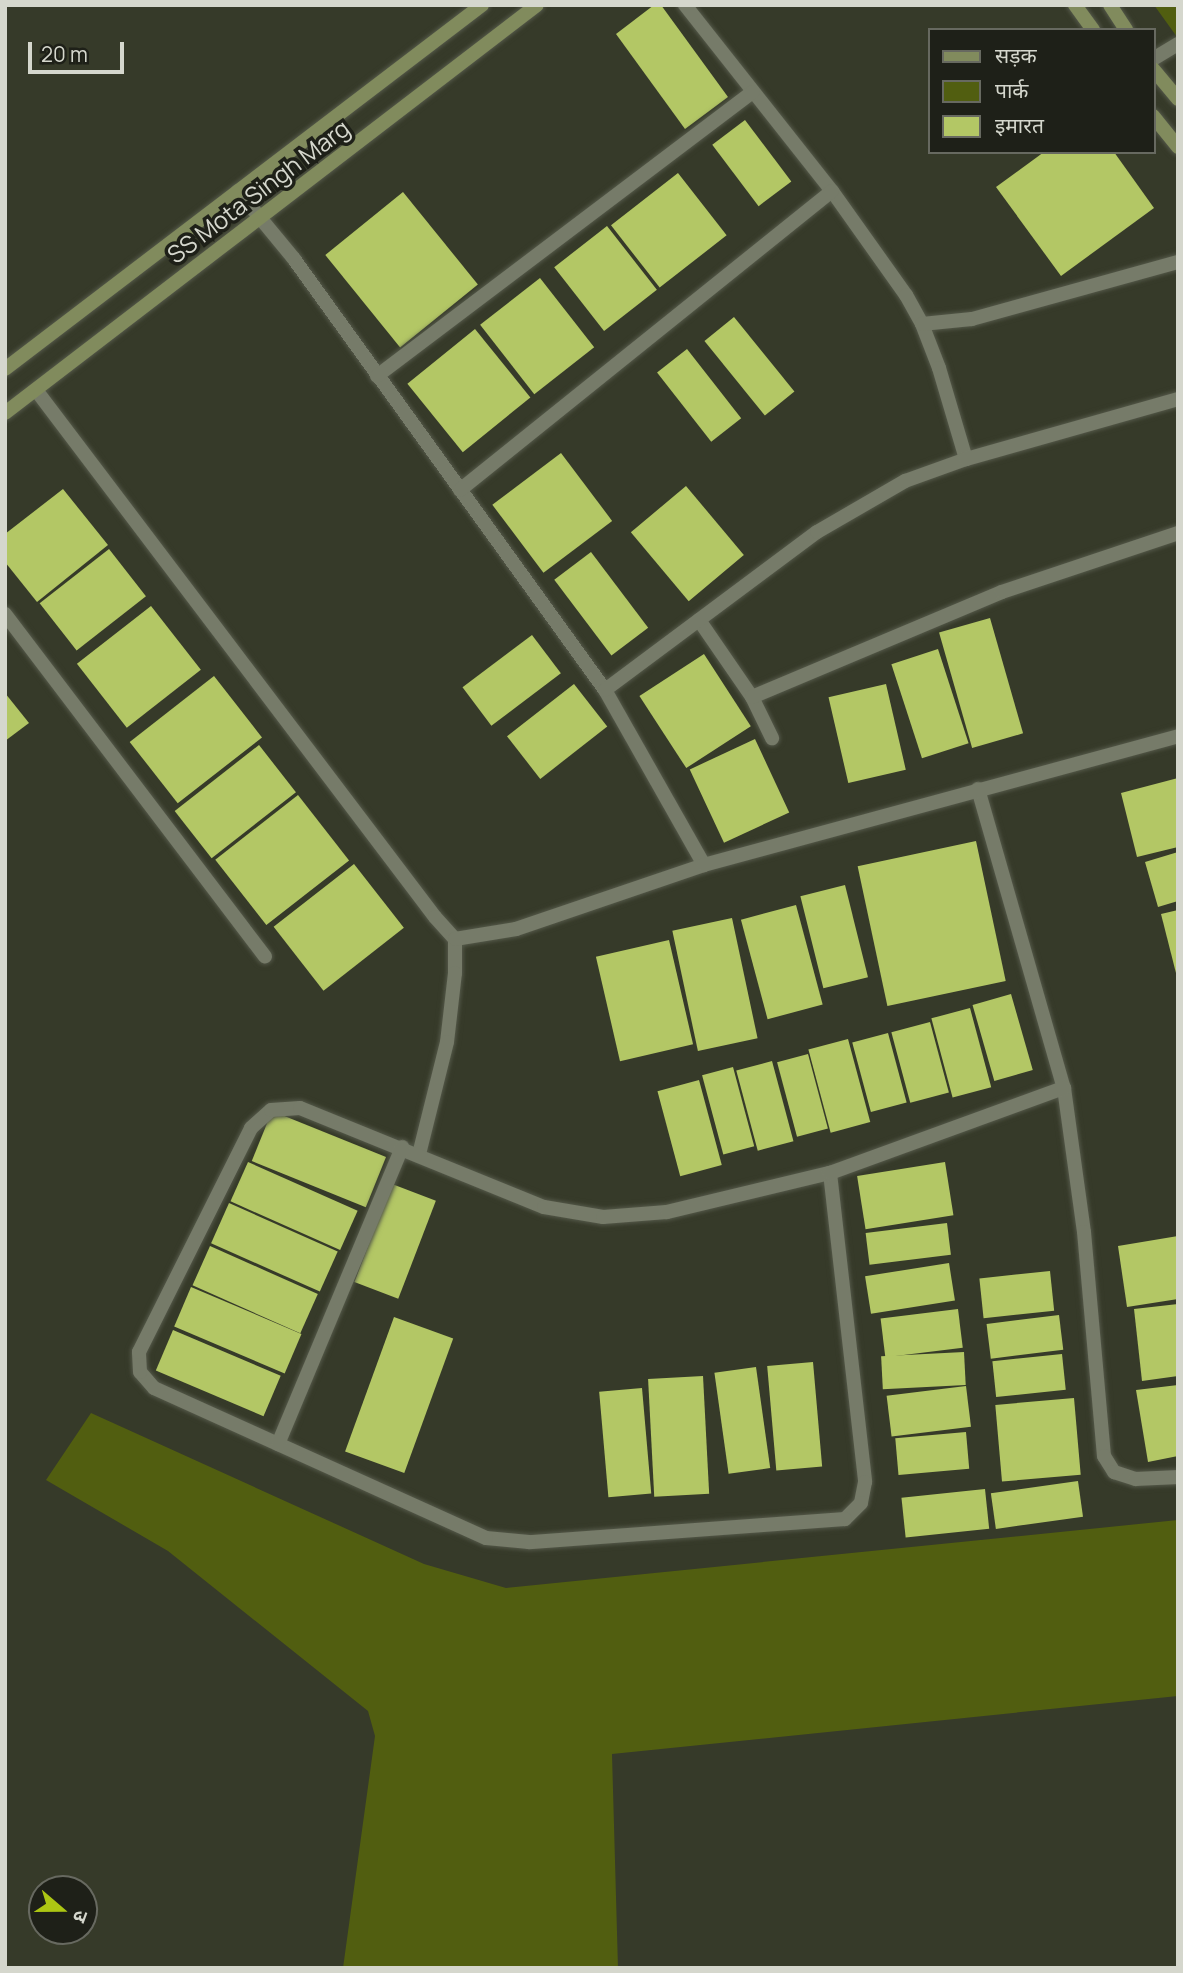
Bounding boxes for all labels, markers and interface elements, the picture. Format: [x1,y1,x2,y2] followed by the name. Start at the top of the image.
[32,28,128,72] scale bar
[928,28,1155,154] legend
[41,40,88,68] text: 20 m
[995,41,1037,69] text: सड़क
[995,76,1029,104] text: पार्क
[995,111,1044,139] text: इमारत
[161,113,355,269] street label: SS Mota Singh Marg
[28,1875,98,1945] north arrow
[67,1907,95,1926] text: उ

